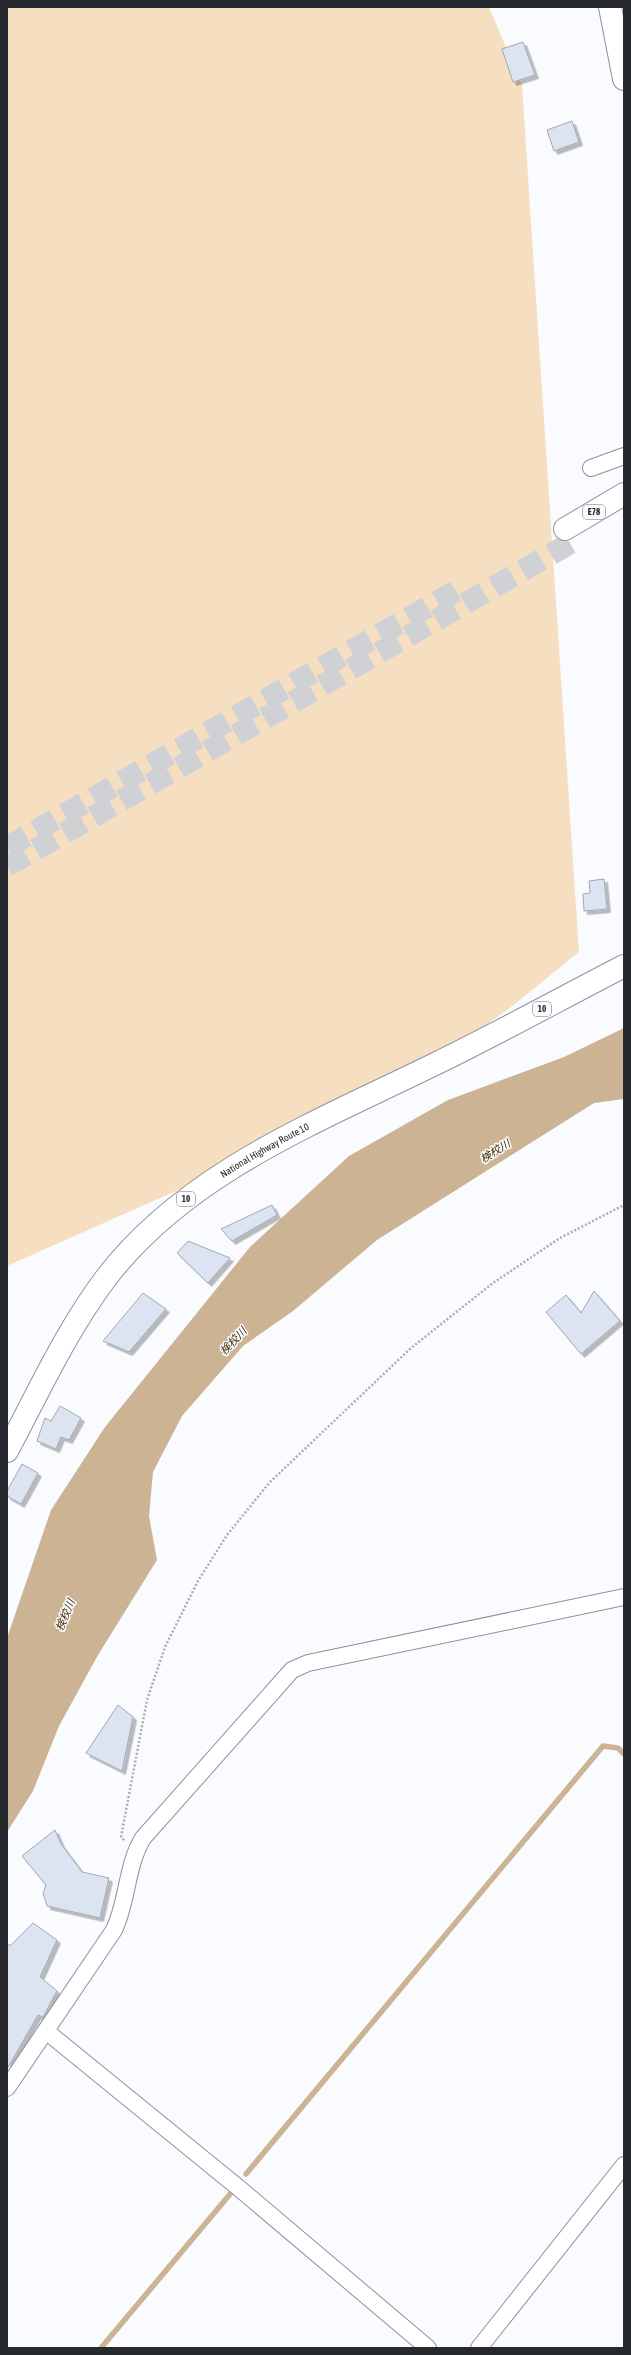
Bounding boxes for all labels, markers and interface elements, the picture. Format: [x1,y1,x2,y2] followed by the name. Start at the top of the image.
[583,505,605,519] road number: E78
[533,1002,551,1016] road number: 10
[218,1120,311,1179] street label: National Highway Route 10
[478,1137,513,1165] water label: 検校川
[177,1192,195,1206] road number: 10
[217,1324,249,1357] water label: 検校川
[53,1597,77,1633] water label: 検校川

